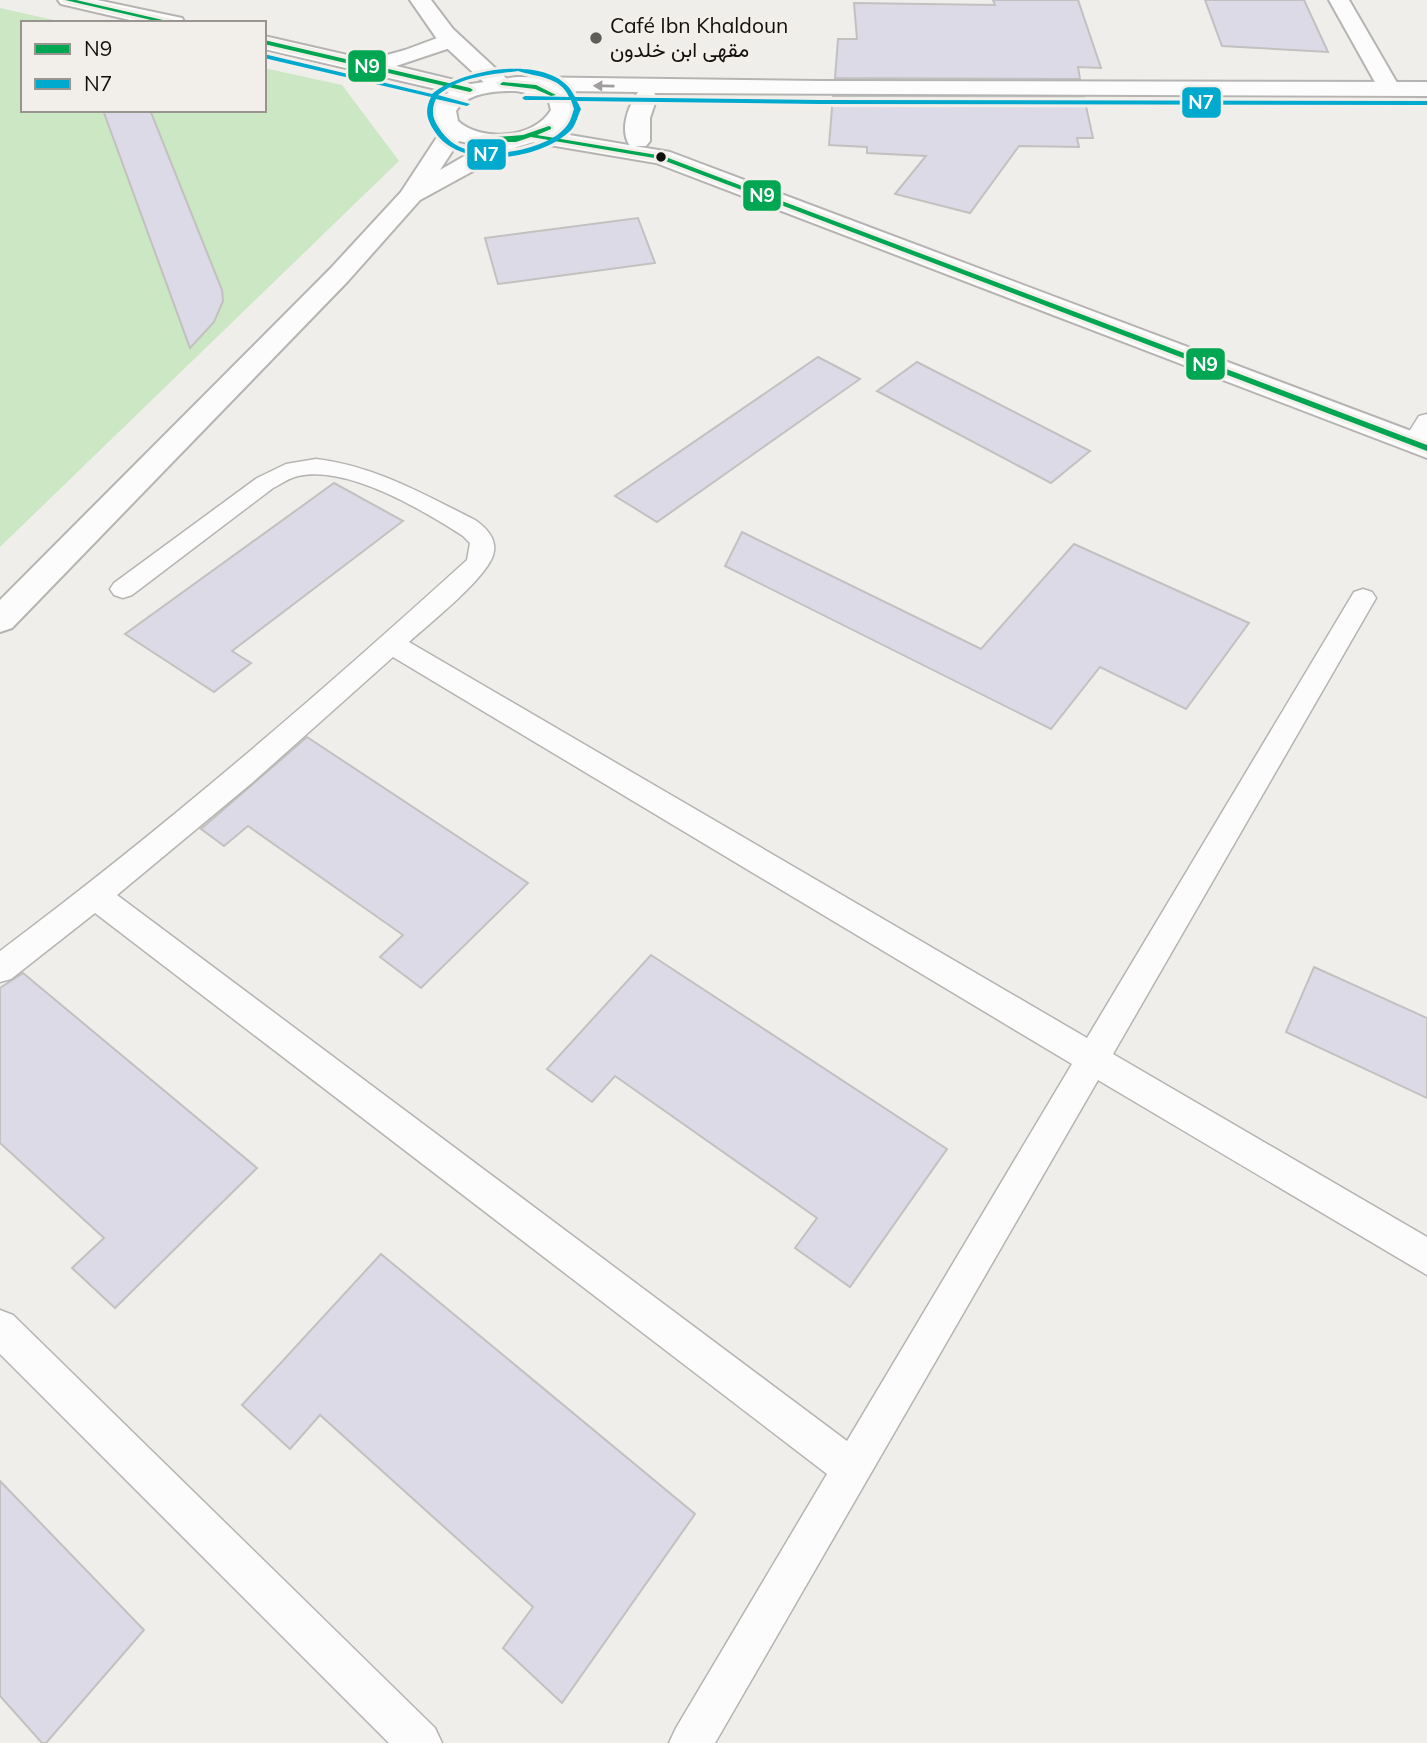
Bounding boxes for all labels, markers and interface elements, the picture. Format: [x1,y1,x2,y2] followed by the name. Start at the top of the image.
[610,12,788,63] place label: Café Ibn Khaldoun مقهى ابن خلدون
[21,21,266,112] legend
[588,30,604,46] marker: Café Ibn Khaldoun مقهى ابن خلدون
[84,35,112,61] text: N9
[347,49,387,83] line badge: N9
[354,54,380,78] text: N9
[84,70,112,96] text: N7
[593,80,615,91] one-way arrow
[1181,86,1222,119] line badge: N7
[1188,90,1214,114] text: N7
[466,138,507,171] line badge: N7
[473,142,499,166] text: N7
[654,150,668,164] unlabelled marker
[742,179,782,212] line badge: N9
[749,183,775,207] text: N9
[1185,347,1226,381] line badge: N9
[1192,352,1218,376] text: N9

